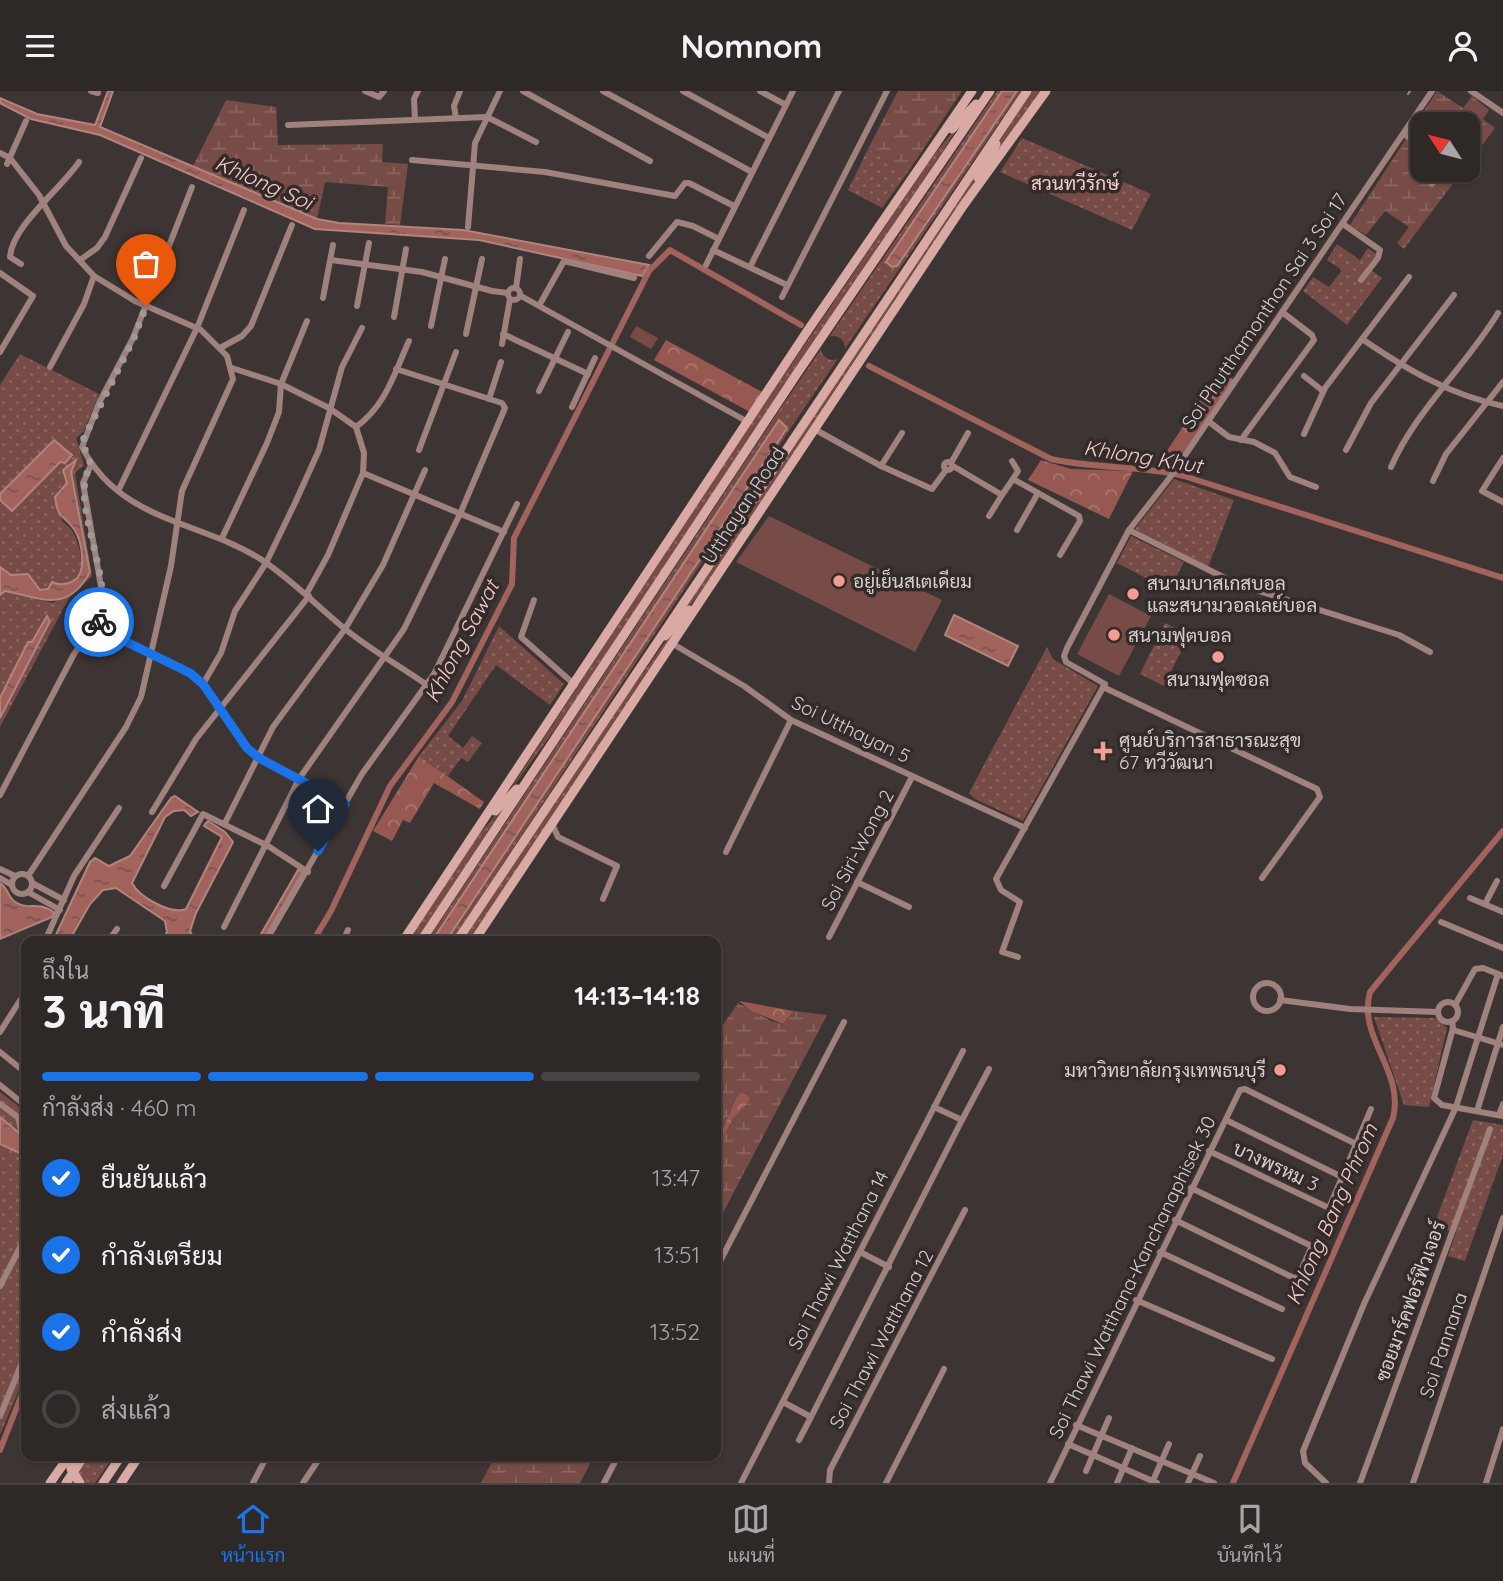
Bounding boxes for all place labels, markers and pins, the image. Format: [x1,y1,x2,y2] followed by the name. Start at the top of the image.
[116,234,176,306] pin
[853,568,972,595] place label: อยู่เย็นสเตเดียม
[1147,571,1317,617] place label: สนามบาสเกสบอล และสนามวอลเลย์บอล
[831,573,847,589] marker: อยู่เย็นสเตเดียม
[1125,586,1141,602] marker: สนามบาสเกสบอล และสนามวอลเลย์บอล
[1128,623,1232,648] place label: สนามฟุตบอล
[1106,627,1122,643] marker: สนามฟุตบอล
[1210,649,1226,665] marker: สนามฟุตซอล
[1166,667,1270,692] place label: สนามฟุตซอล
[1119,728,1301,774] place label: ศูนย์บริการสาธารณะสุข 67 ทวีวัฒนา
[1093,741,1113,761] marker: ศูนย์บริการสาธารณะสุข 67 ทวีวัฒนา
[288,779,348,851] pin
[1064,1058,1266,1083] place label: มหาวิทยาลัยกรุงเทพธนบุรี
[1272,1062,1288,1078] marker: มหาวิทยาลัยกรุงเทพธนบุรี

